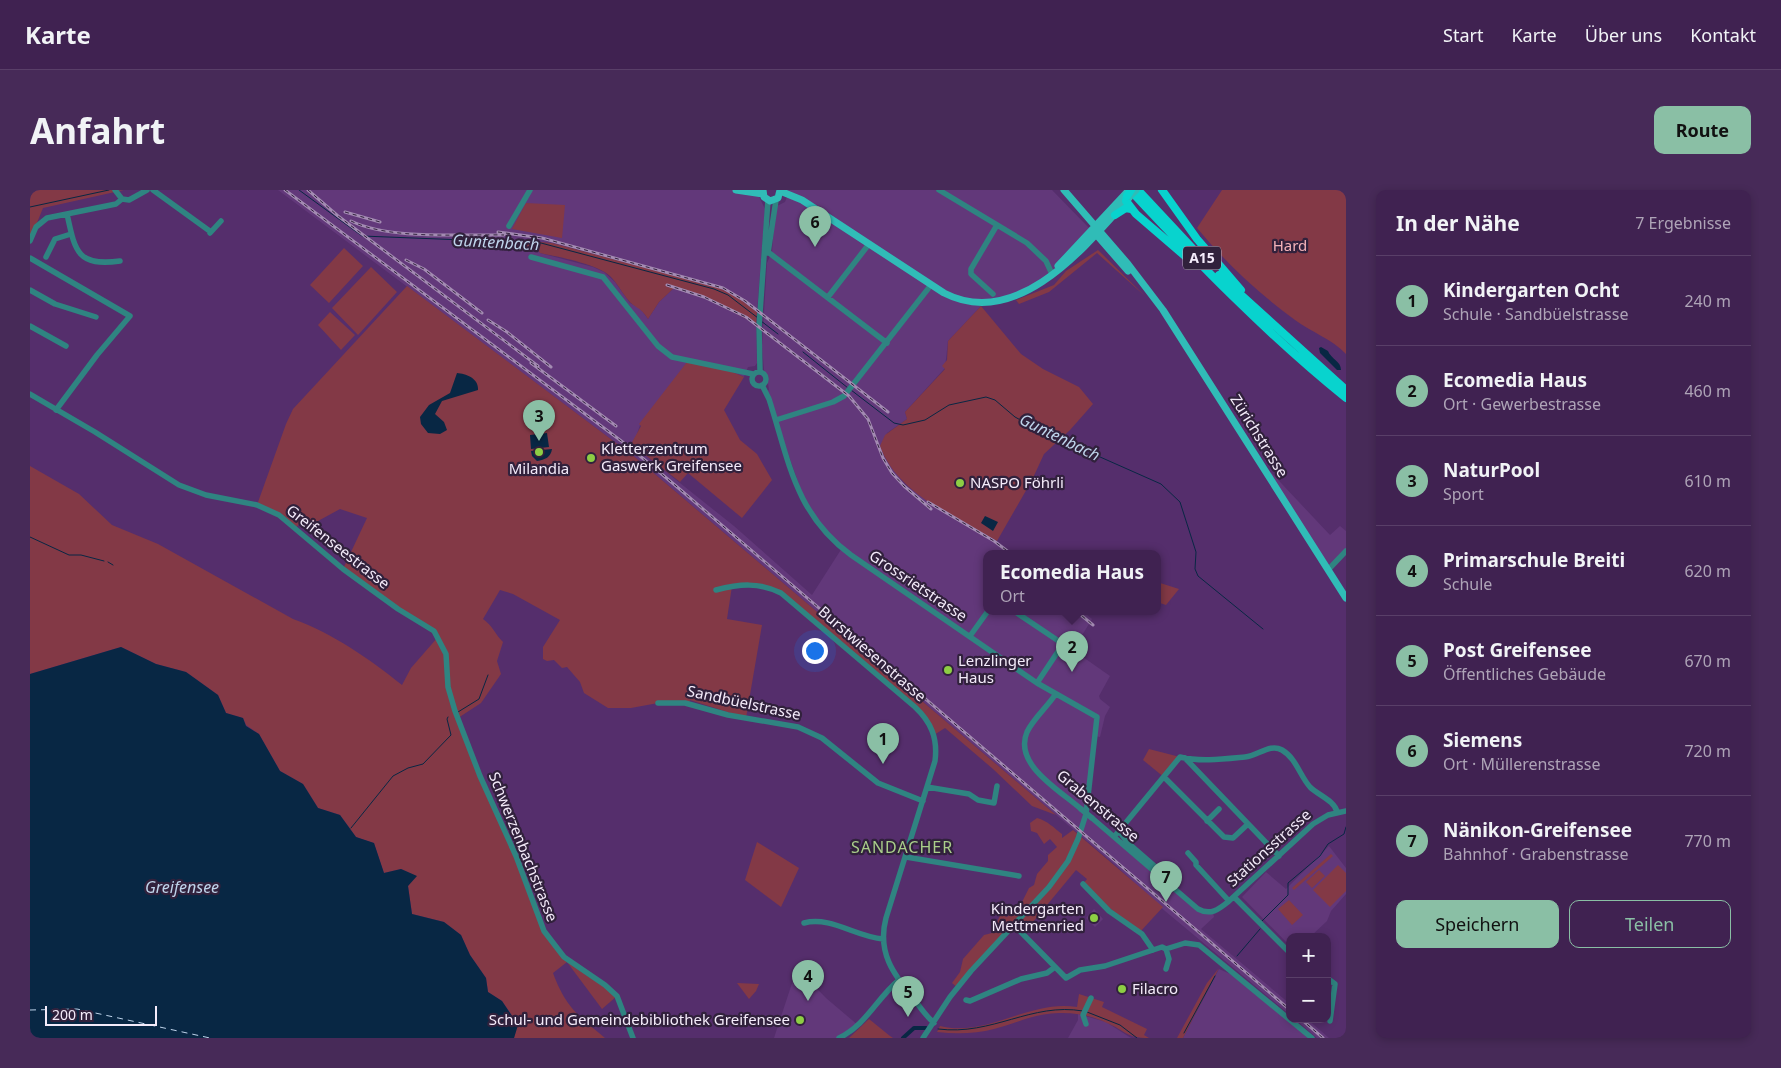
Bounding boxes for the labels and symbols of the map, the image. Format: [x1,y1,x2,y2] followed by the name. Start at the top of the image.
[799,206,831,247] pin: 6
[452,229,540,255] water label: Guntenbach
[1273,235,1307,255] park label: Hard
[1183,246,1221,270] road number: A15
[1226,390,1293,481] street label: Zürichstrasse
[523,400,555,441] pin: 3
[1016,408,1104,466] water label: Guntenbach
[601,438,742,475] place label: Kletterzentrum Gaswerk Greifensee
[533,446,545,458] marker: Milandia
[585,452,597,464] marker: Kletterzentrum Gaswerk Greifensee
[509,458,569,478] place label: Milandia
[970,472,1064,492] place label: NASPO Föhrli
[954,477,966,489] marker: NASPO Föhrli
[283,500,394,593] street label: Greifenseestrasse
[866,545,971,625] street label: Grossrietstrasse
[815,601,931,706] street label: Burstwiesenstrasse
[1056,631,1088,672] pin: 2
[802,638,828,664] your location
[958,650,1032,687] place label: Lenzlinger Haus
[942,664,954,676] marker: Lenzlinger Haus
[686,680,803,724] street label: Sandbüelstrasse
[867,723,899,764] pin: 1
[1053,765,1144,846] street label: Grabenstrasse
[485,769,563,924] street label: Schwerzenbachstrasse
[1222,804,1315,890] street label: Stationsstrasse
[851,836,953,858] district label: SANDACHER
[1150,861,1182,902] pin: 7
[145,876,219,898] water label: Greifensee
[991,898,1084,935] place label: Kindergarten Mettmenried
[1088,912,1100,924] marker: Kindergarten Mettmenried
[792,960,824,1001] pin: 4
[892,976,924,1017] pin: 5
[1132,978,1178,998] place label: Filacro
[1116,983,1128,995] marker: Filacro
[45,1003,158,1026] scale bar
[489,1009,790,1029] place label: Schul- und Gemeindebibliothek Greifensee
[794,1014,806,1026] marker: Schul- und Gemeindebibliothek Greifensee

